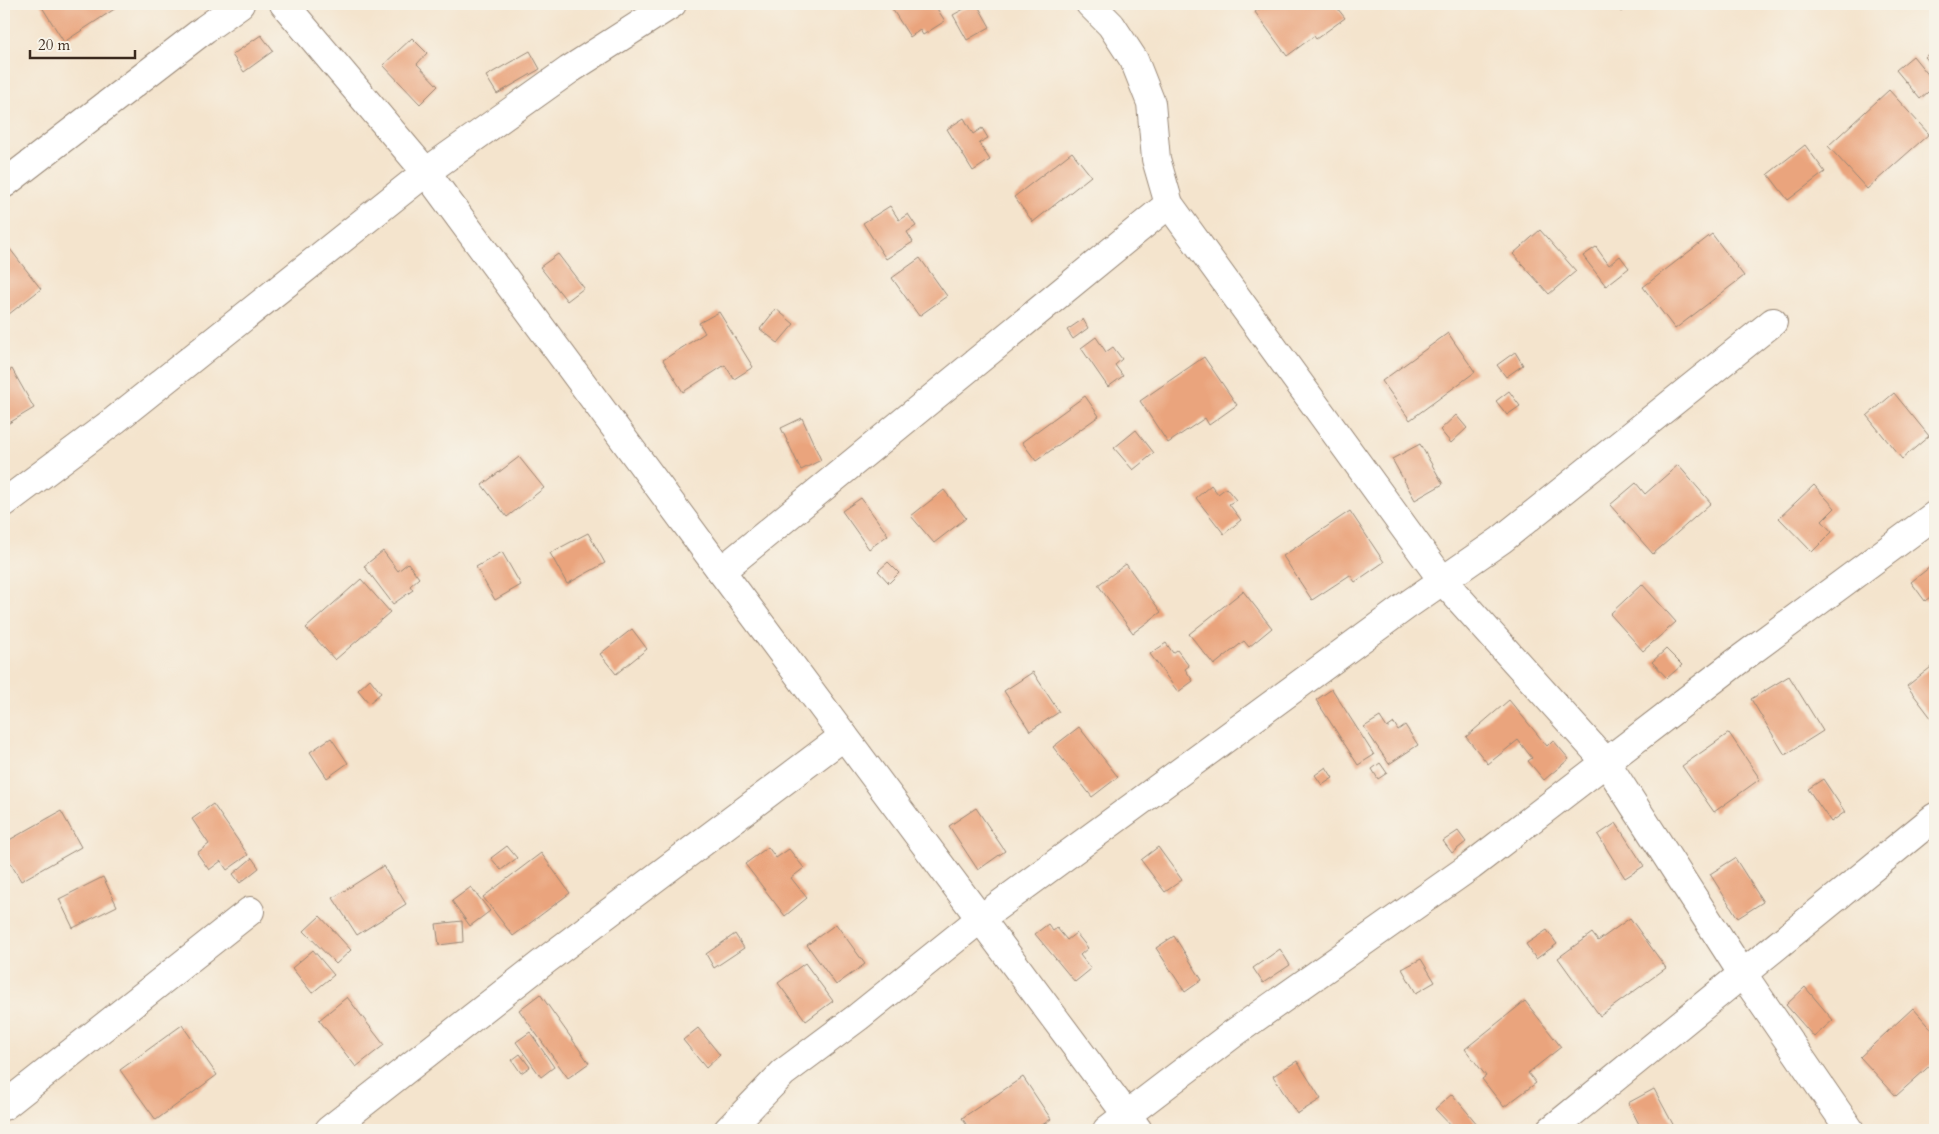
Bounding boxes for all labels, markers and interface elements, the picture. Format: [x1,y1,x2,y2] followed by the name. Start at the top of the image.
[30,28,135,60] scale bar
[38,35,70,55] text: 20 m

